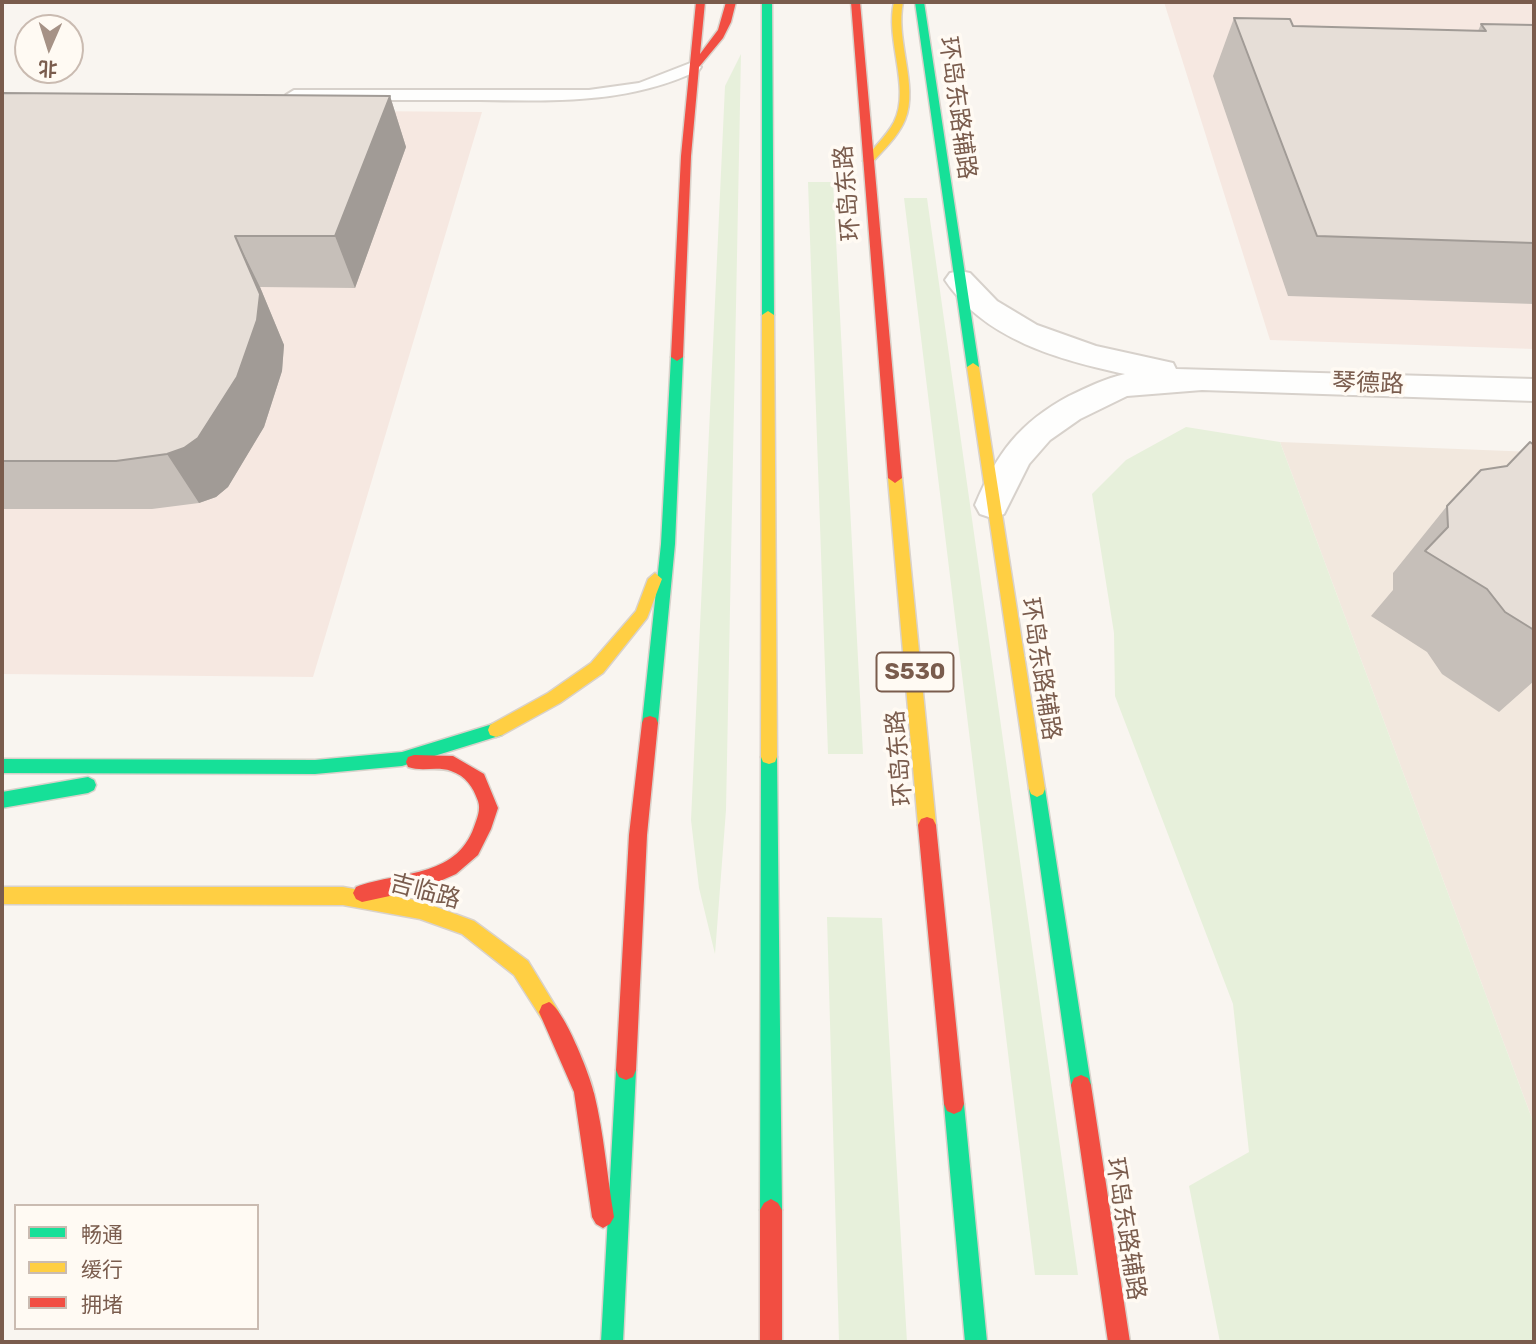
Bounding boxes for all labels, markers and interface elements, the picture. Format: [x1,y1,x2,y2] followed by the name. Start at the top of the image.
[14,14,84,84] north arrow
[933,35,981,181] street label: 环岛东路辅路
[38,56,58,80] text: 北
[829,144,867,242] street label: 环岛东路
[1332,368,1404,400] street label: 琴德路
[1015,596,1065,742] street label: 环岛东路辅路
[876,652,954,692] road number: S530
[881,709,919,807] street label: 环岛东路
[386,869,464,915] street label: 吉临路
[1100,1156,1150,1302] street label: 环岛东路辅路
[14,1204,259,1330] legend
[81,1222,123,1247] text: 畅通
[81,1257,123,1282] text: 缓行
[81,1292,123,1317] text: 拥堵

